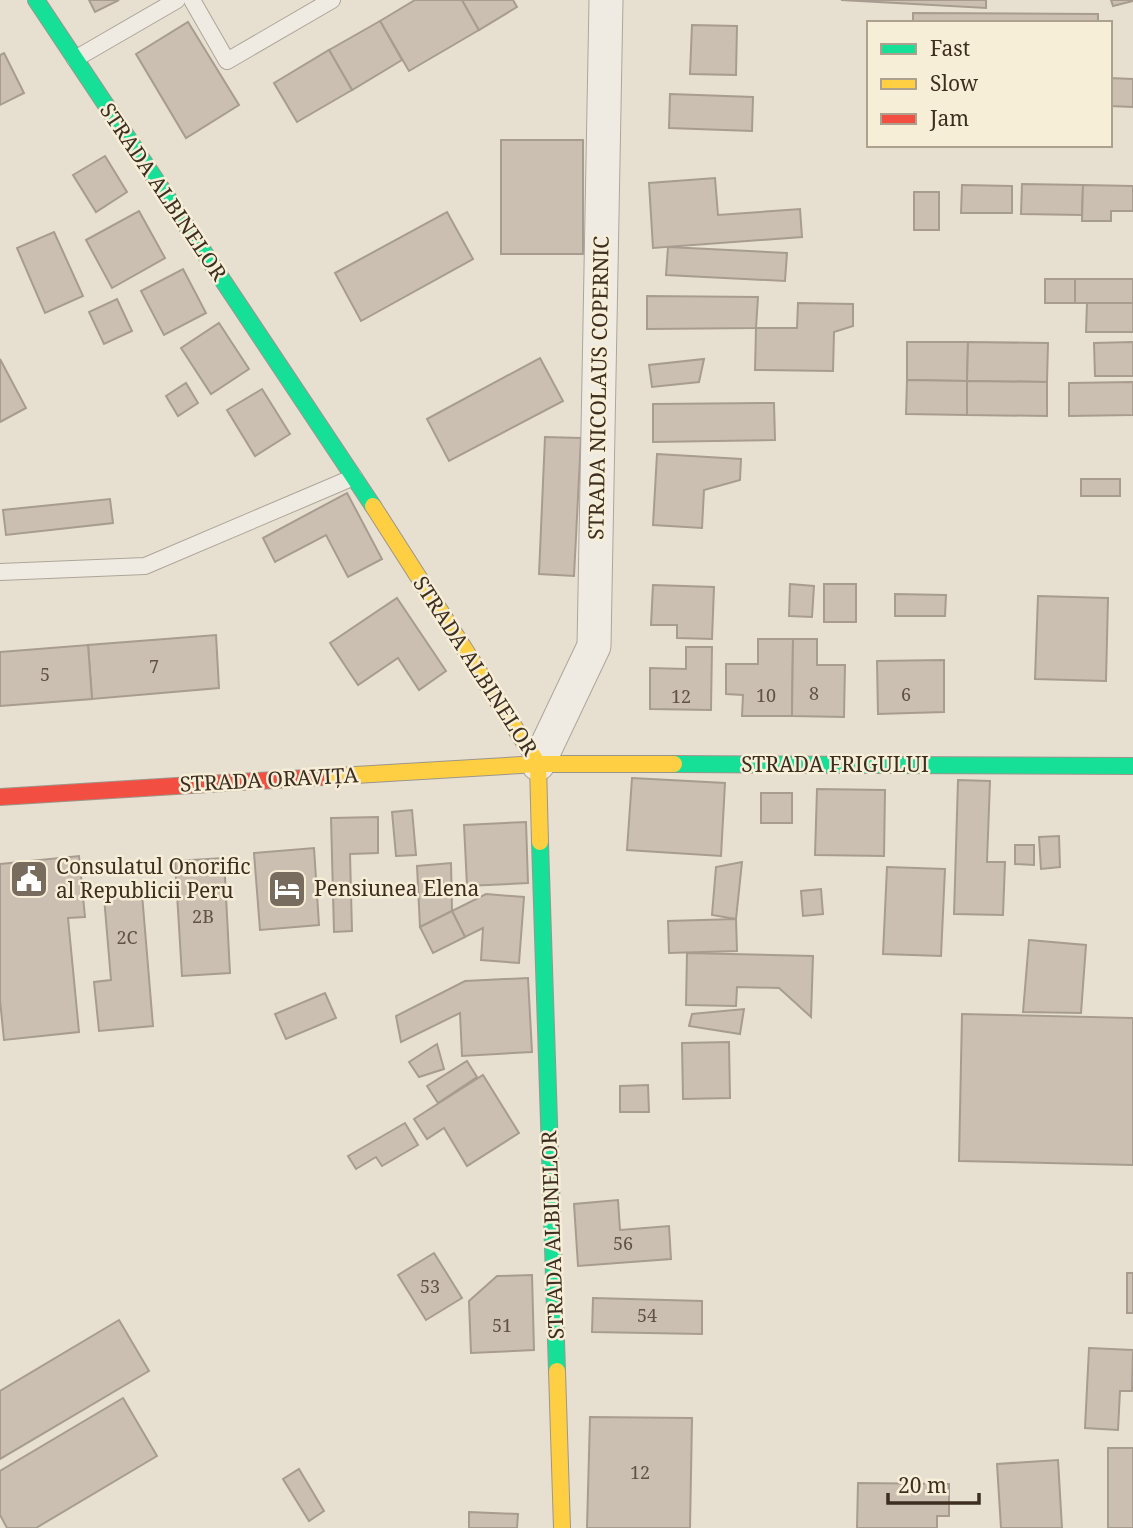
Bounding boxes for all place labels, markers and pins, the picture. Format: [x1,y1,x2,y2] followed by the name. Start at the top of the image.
[56,852,251,904] place label: Consulatul Onorific al Republicii Peru
[8,858,50,900] public building icon: Consulatul Onorific al Republicii Peru
[266,868,308,910] hotel icon: Pensiunea Elena
[314,874,479,902] place label: Pensiunea Elena

